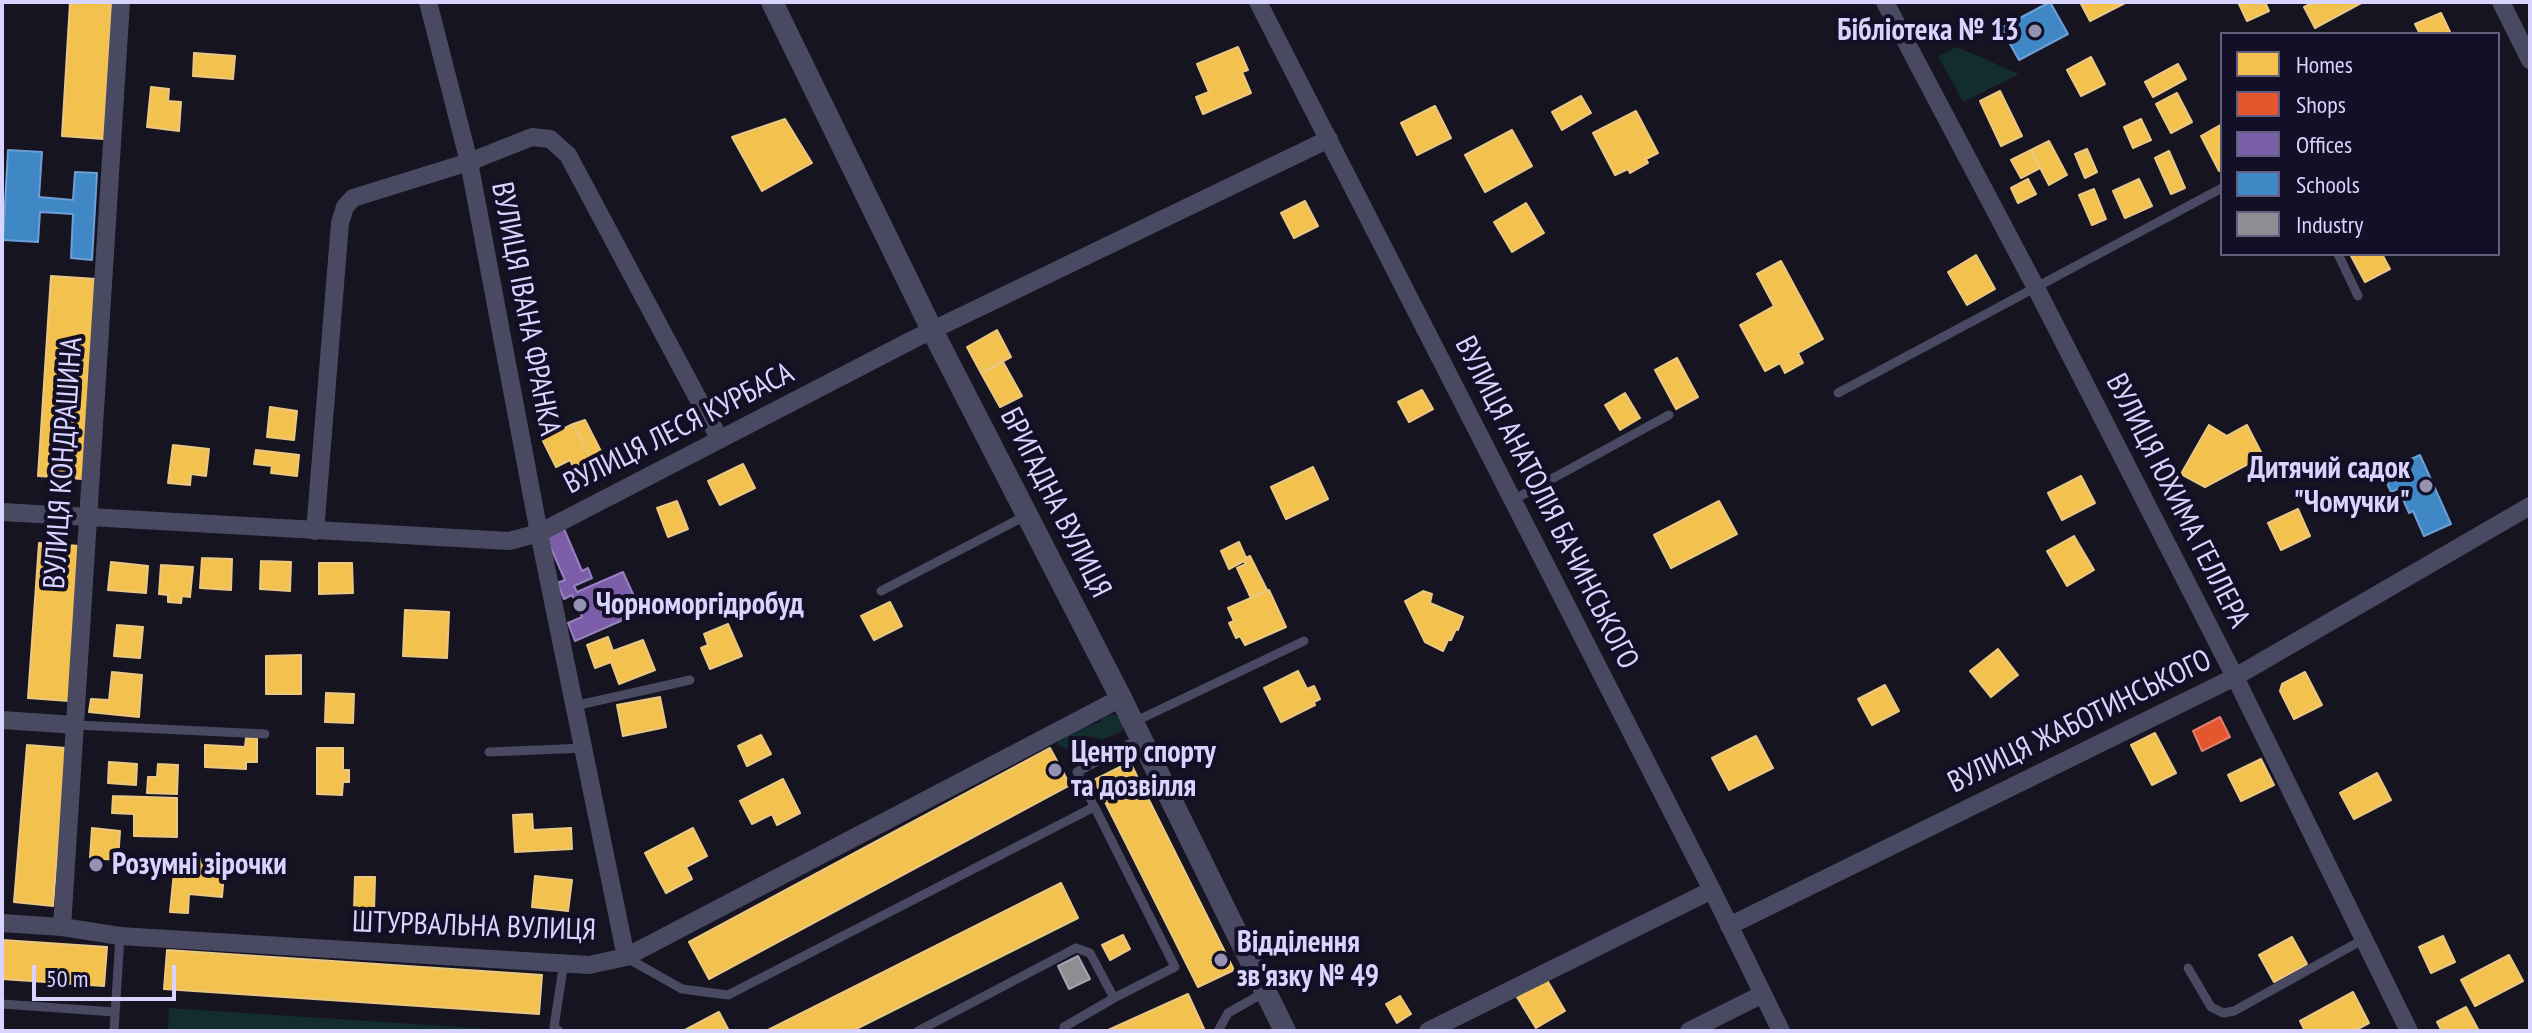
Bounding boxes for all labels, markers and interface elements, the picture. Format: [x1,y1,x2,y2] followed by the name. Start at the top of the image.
[1837,13,2019,49] place label: Бібліотека № 13
[2026,22,2044,40] marker: Бібліотека № 13
[2220,32,2500,256] legend
[2296,49,2353,80] text: Homes
[2296,89,2346,120] text: Shops
[2296,129,2352,160] text: Offices
[2296,169,2360,200] text: Schools
[483,179,567,439] street label: ВУЛИЦЯ ІВАНА ФРАНКА
[2296,209,2363,240] text: Industry
[1446,331,1646,675] street label: ВУЛИЦЯ АНАТОЛІЯ БАЧИНСЬКОГО
[37,336,91,590] street label: ВУЛИЦЯ КОНДРАШИНА
[558,356,800,502] street label: ВУЛИЦЯ ЛЕСЯ КУРБАСА
[2097,368,2257,634] street label: ВУЛИЦЯ ЮХИМА ГЕЛЛЕРА
[992,402,1118,604] street label: БРИГАДНА ВУЛИЦЯ
[2248,451,2410,522] place label: Дитячий садок "Чомучки"
[2417,477,2435,495] marker: Дитячий садок "Чомучки"
[596,587,804,623] place label: Чорноморгідробуд
[571,596,589,614] marker: Чорноморгідробуд
[1943,643,2217,801] street label: ВУЛИЦЯ ЖАБОТИНСЬКОГО
[1071,735,1216,806] place label: Центр спорту та дозвілля
[1046,761,1064,779] marker: Центр спорту та дозвілля
[112,847,287,883] place label: Розумні зірочки
[87,856,105,874] marker: Розумні зірочки
[352,905,596,949] street label: ШТУРВАЛЬНА ВУЛИЦЯ
[1237,925,1379,996] place label: Відділення зв'язку № 49
[36,949,180,999] scale bar
[1212,951,1230,969] marker: Відділення зв'язку № 49
[46,963,88,994] text: 50 m

